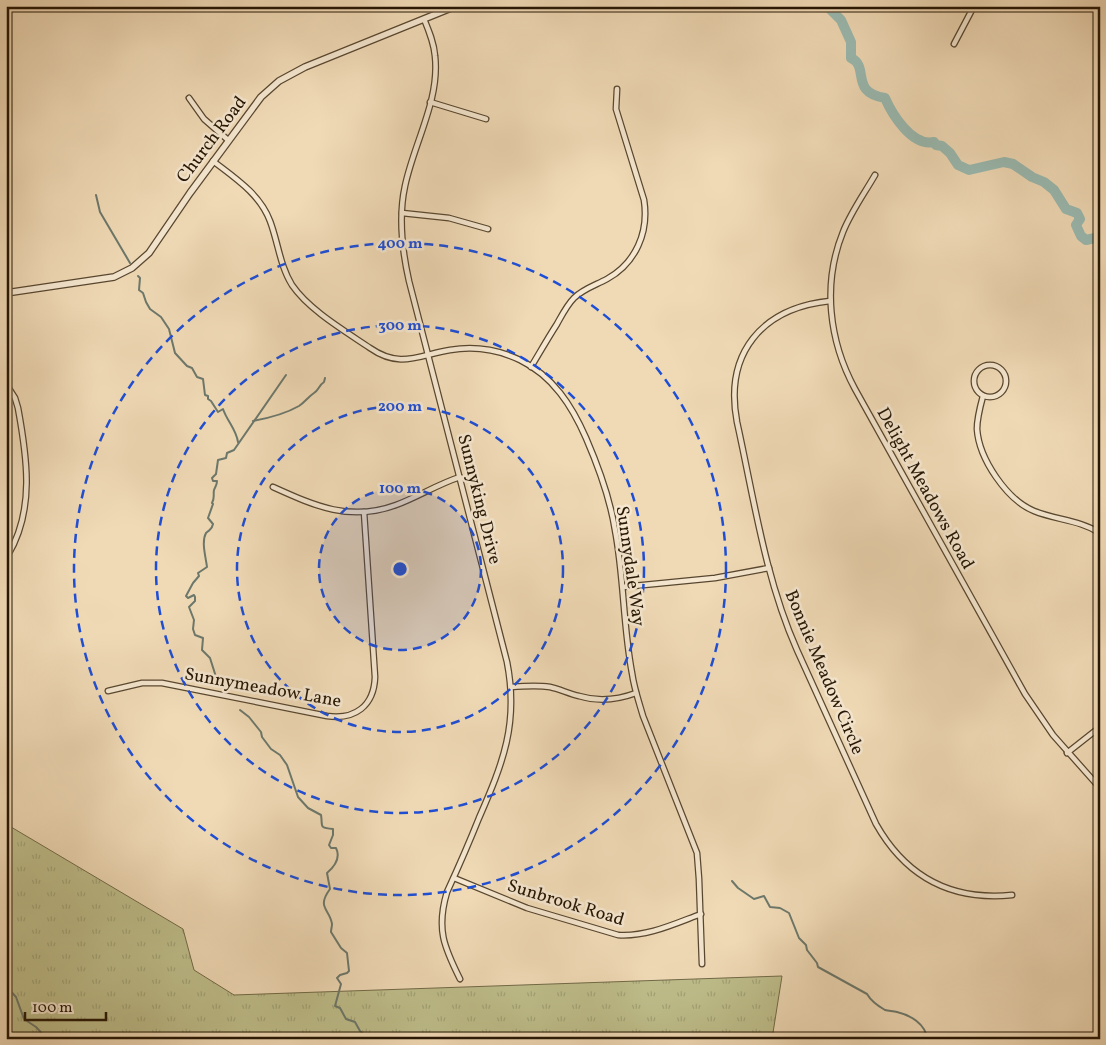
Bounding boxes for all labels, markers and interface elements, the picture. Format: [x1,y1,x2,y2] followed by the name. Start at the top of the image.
[171,91,253,188] street label: Church Road
[378,234,423,255] text: 400 m
[378,316,422,337] text: 300 m
[378,397,422,418] text: 200 m
[870,403,980,574] street label: Delight Meadows Road
[450,432,507,567] street label: Sunnyking Drive
[379,479,422,500] text: 100 m
[609,504,650,628] street label: Sunnydale Way
[391,560,409,578] centre of rings
[778,586,870,759] street label: Bonnie Meadow Circle
[182,662,343,715] street label: Sunnymeadow Lane
[504,874,627,933] street label: Sunbrook Road
[25,990,106,1022] scale bar
[32,998,72,1019] text: 100 m

